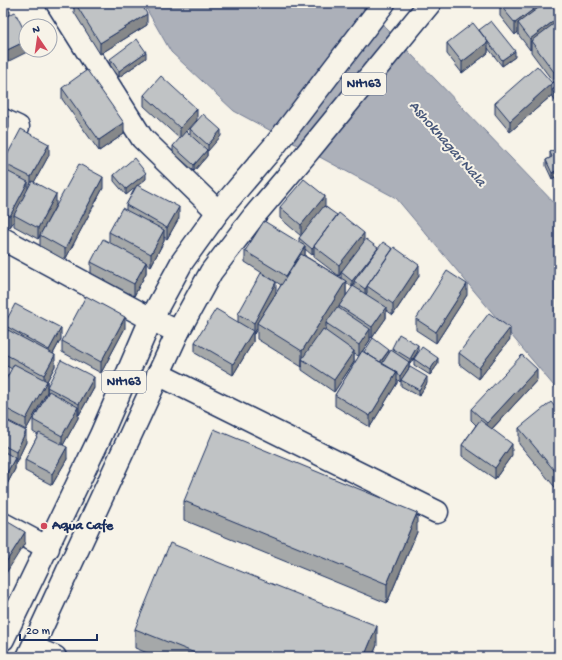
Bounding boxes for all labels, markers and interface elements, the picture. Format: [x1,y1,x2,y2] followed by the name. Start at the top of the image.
[18,18,58,58] north arrow
[31,24,41,37] text: N
[342,73,386,95] road number: NH163
[405,97,490,192] water label: Ashoknagar Nala
[102,371,146,393] road number: NH163
[51,518,114,535] place label: Aqua Cafe
[39,521,49,531] marker: Aqua Cafe
[20,616,97,642] scale bar
[26,625,51,639] text: 20 m

